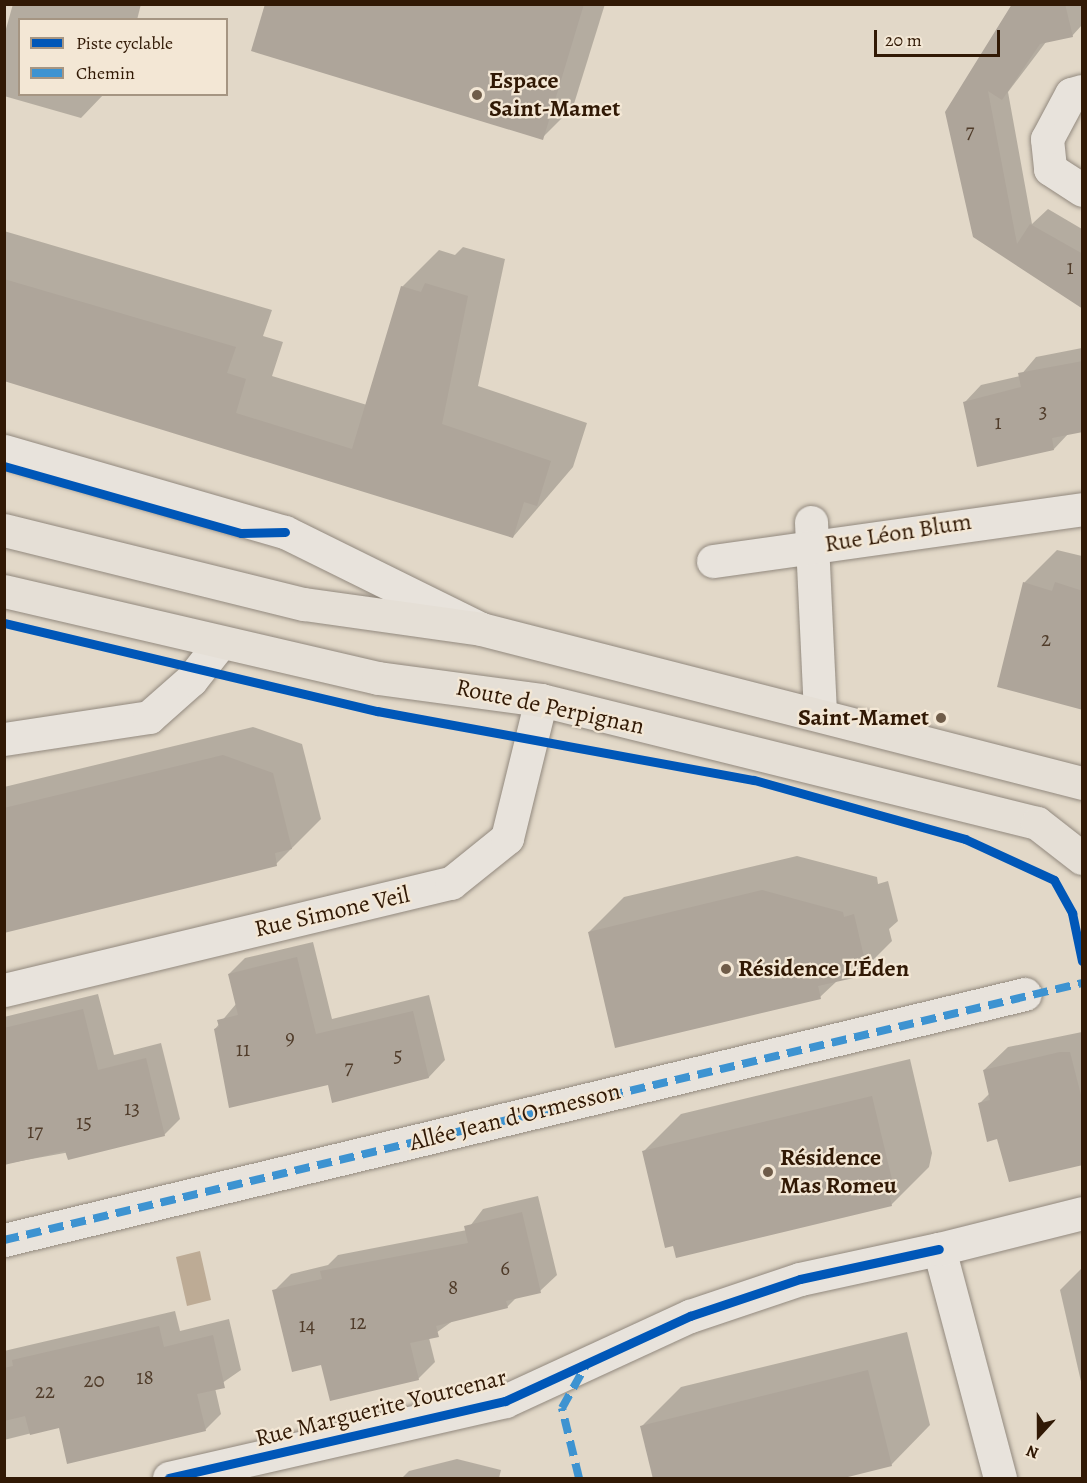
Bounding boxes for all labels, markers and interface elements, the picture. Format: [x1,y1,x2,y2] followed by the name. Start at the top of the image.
[18,18,228,96] legend
[877,18,1003,56] scale bar
[885,28,922,52] text: 20 m
[76,31,173,55] text: Piste cyclable
[76,61,135,85] text: Chemin
[489,67,620,123] place label: Espace Saint-Mamet
[470,88,484,102] marker: Espace Saint-Mamet
[966,118,974,144] house number: 7
[1066,254,1074,280] house number: 1
[1039,398,1047,424] house number: 3
[994,409,1002,435] house number: 1
[822,507,974,559] street label: Rue Léon Blum
[1041,626,1051,652] house number: 2
[453,673,647,741] street label: Route de Perpignan
[798,704,929,732] place label: Saint-Mamet
[934,711,948,725] marker: Saint-Mamet
[252,880,412,944] street label: Rue Simone Veil
[738,955,909,983] place label: Résidence L'Éden
[719,962,733,976] marker: Résidence L'Éden
[285,1024,295,1050] house number: 9
[236,1036,250,1062] house number: 11
[393,1042,403,1068] house number: 5
[345,1054,353,1080] house number: 7
[407,1077,623,1157] street label: Allée Jean d'Ormesson
[124,1095,140,1121] house number: 13
[76,1109,92,1135] house number: 15
[27,1118,43,1144] house number: 17
[780,1144,897,1200] place label: Résidence Mas Romeu
[761,1165,775,1179] marker: Résidence Mas Romeu
[500,1255,510,1281] house number: 6
[448,1274,458,1300] house number: 8
[349,1309,367,1335] house number: 12
[299,1312,315,1338] house number: 14
[252,1363,510,1453] street label: Rue Marguerite Yourcenar
[136,1364,154,1390] house number: 18
[83,1367,105,1393] house number: 20
[35,1378,55,1404] house number: 22
[1009,1405,1069,1465] north arrow
[1023,1439,1042,1464] text: N

